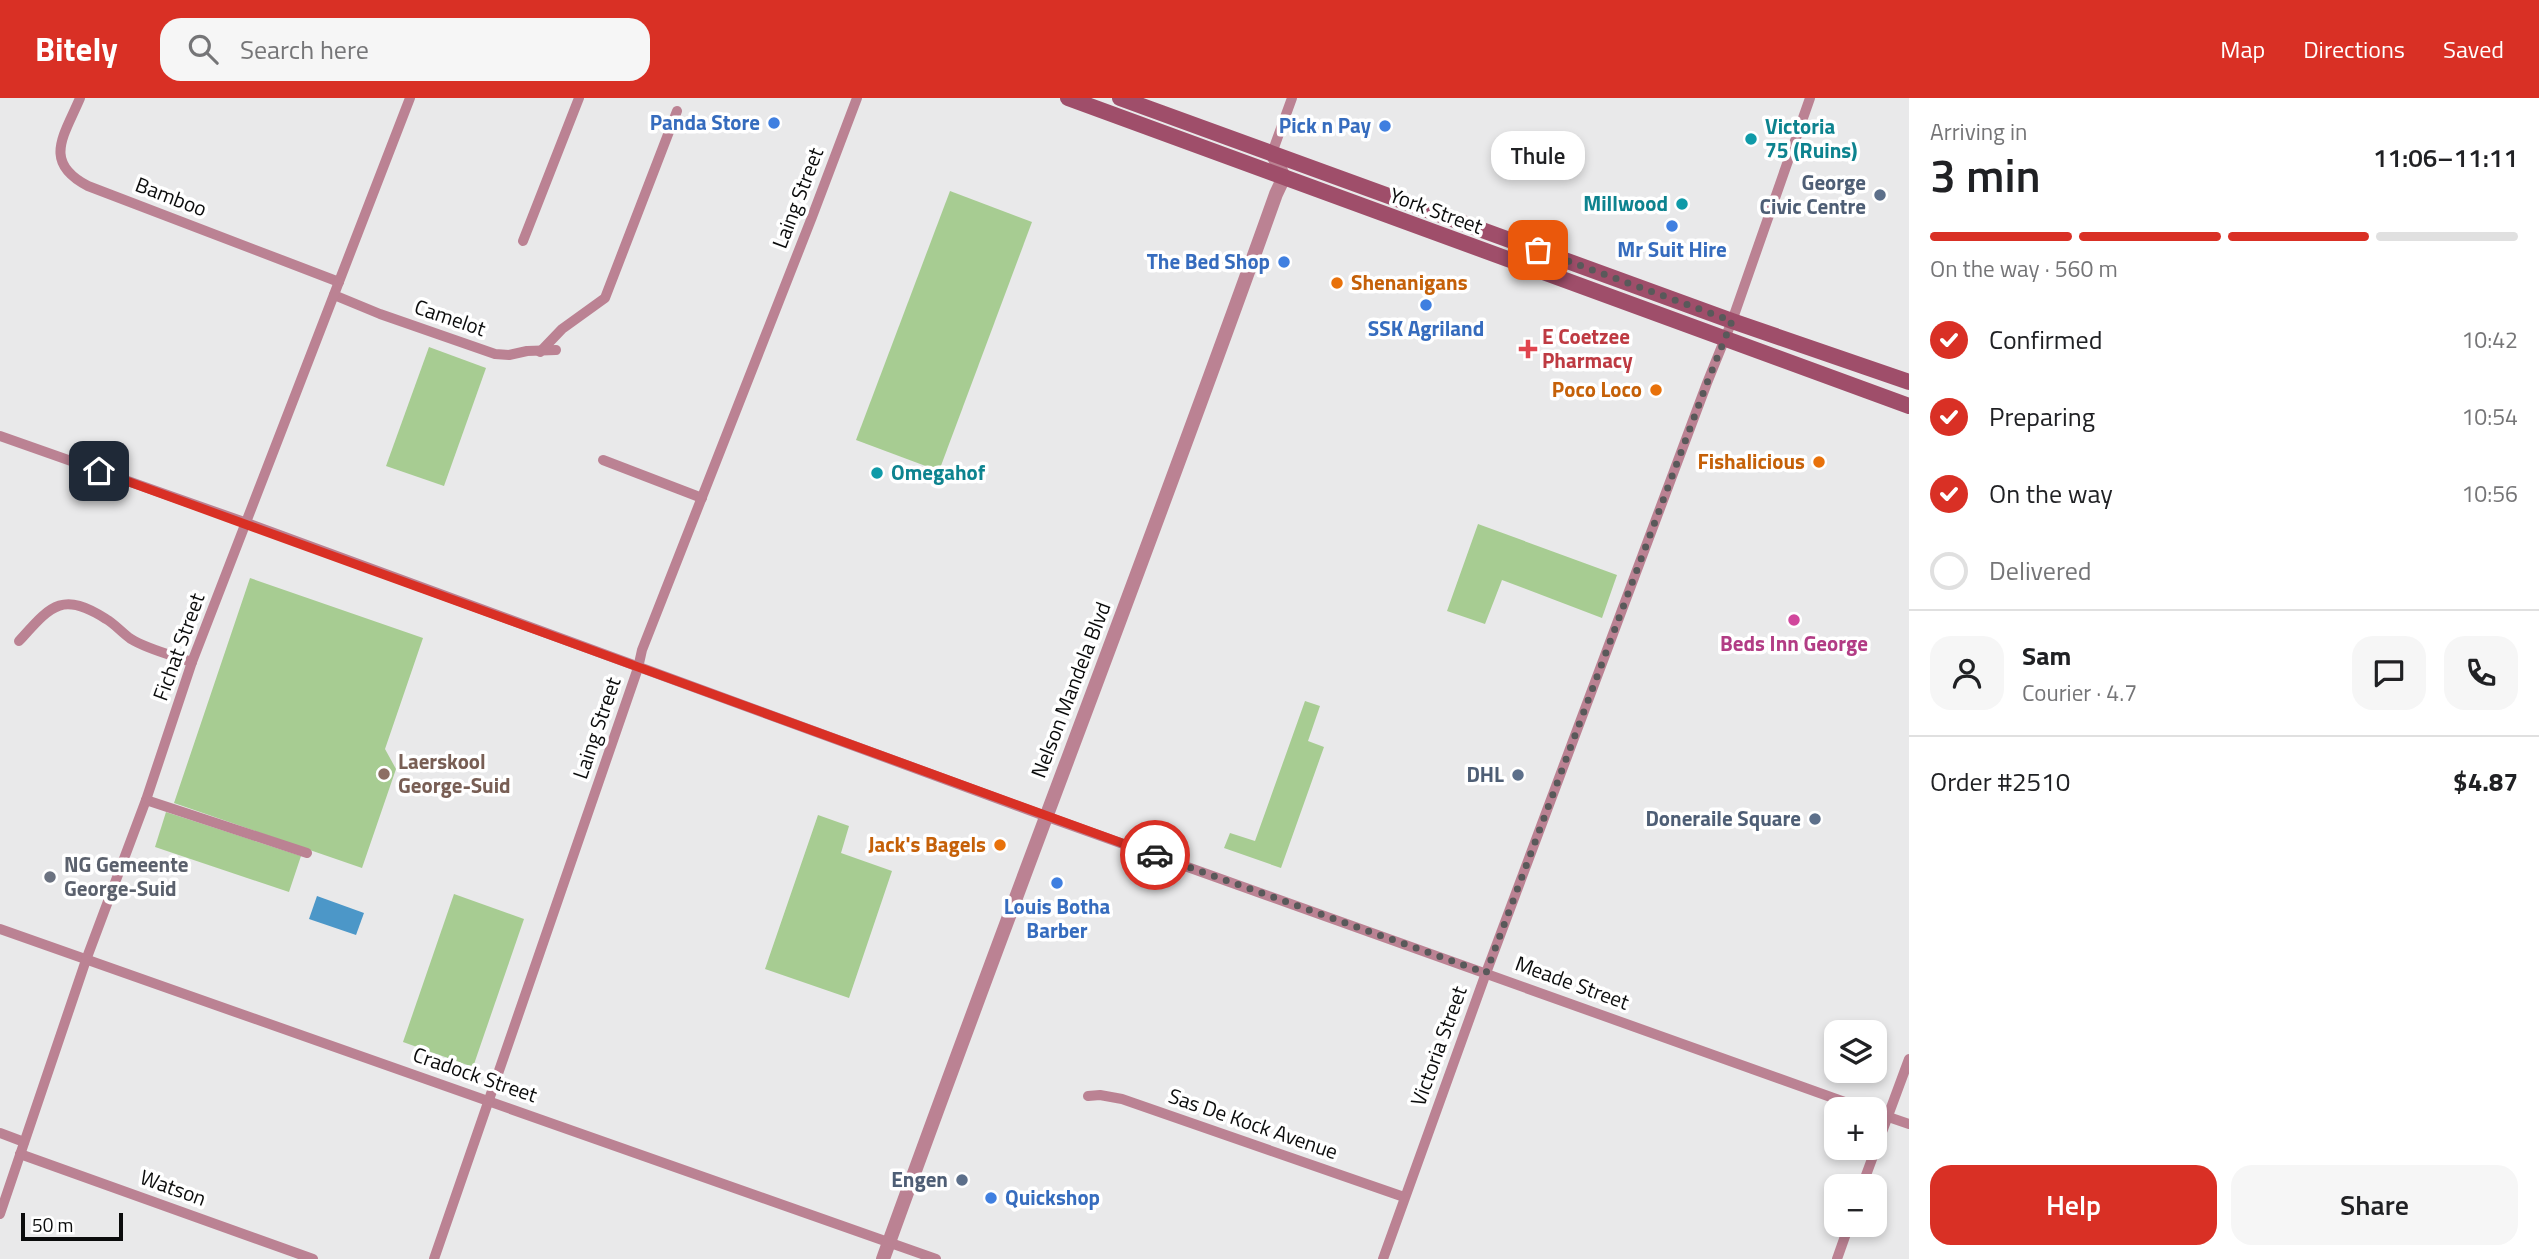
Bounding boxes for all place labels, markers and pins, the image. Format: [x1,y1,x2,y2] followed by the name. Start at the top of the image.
[650,106,760,138] place label: Panda Store
[1279,109,1371,141] place label: Pick n Pay
[1765,110,1857,166] place label: Victoria 75 (Ruins)
[766,115,782,131] marker: Panda Store
[1377,118,1393,134] marker: Pick n Pay
[1491,131,1585,180] callout: Thule
[1743,131,1759,147] marker: Victoria 75 (Ruins)
[1760,166,1866,222] place label: George Civic Centre
[1583,187,1668,219] place label: Millwood
[1872,187,1888,203] marker: George Civic Centre
[1674,196,1690,212] marker: Millwood
[1664,218,1680,234] marker: Mr Suit Hire
[1508,220,1568,280] pin
[1617,233,1727,265] place label: Mr Suit Hire
[1147,245,1270,277] place label: The Bed Shop
[1276,254,1292,270] marker: The Bed Shop
[1351,266,1468,298] place label: Shenanigans
[1329,275,1345,291] marker: Shenanigans
[1418,297,1434,313] marker: SSK Agriland
[1368,312,1484,344] place label: SSK Agriland
[1542,320,1633,376] place label: E Coetzee Pharmacy
[1520,341,1536,357] marker: E Coetzee Pharmacy
[1552,373,1642,405] place label: Poco Loco
[1648,382,1664,398] marker: Poco Loco
[69,441,129,501] pin
[1698,445,1805,477] place label: Fishalicious
[1811,454,1827,470] marker: Fishalicious
[891,456,986,488] place label: Omegahof
[869,465,885,481] marker: Omegahof
[1786,612,1802,628] marker: Beds Inn George
[1720,627,1868,659] place label: Beds Inn George
[398,745,511,801] place label: Laerskool George-Suid
[1466,758,1504,790] place label: DHL
[376,766,392,782] marker: Laerskool George-Suid
[1510,767,1526,783] marker: DHL
[1645,802,1801,834] place label: Doneraile Square
[1807,811,1823,827] marker: Doneraile Square
[868,828,986,860] place label: Jack's Bagels
[992,837,1008,853] marker: Jack's Bagels
[64,848,189,904] place label: NG Gemeente George-Suid
[42,869,58,885] marker: NG Gemeente George-Suid
[1049,875,1065,891] marker: Louis Botha Barber
[1004,890,1111,946] place label: Louis Botha Barber
[891,1163,948,1195] place label: Engen
[954,1172,970,1188] marker: Engen
[1005,1181,1100,1213] place label: Quickshop
[983,1190,999,1206] marker: Quickshop

